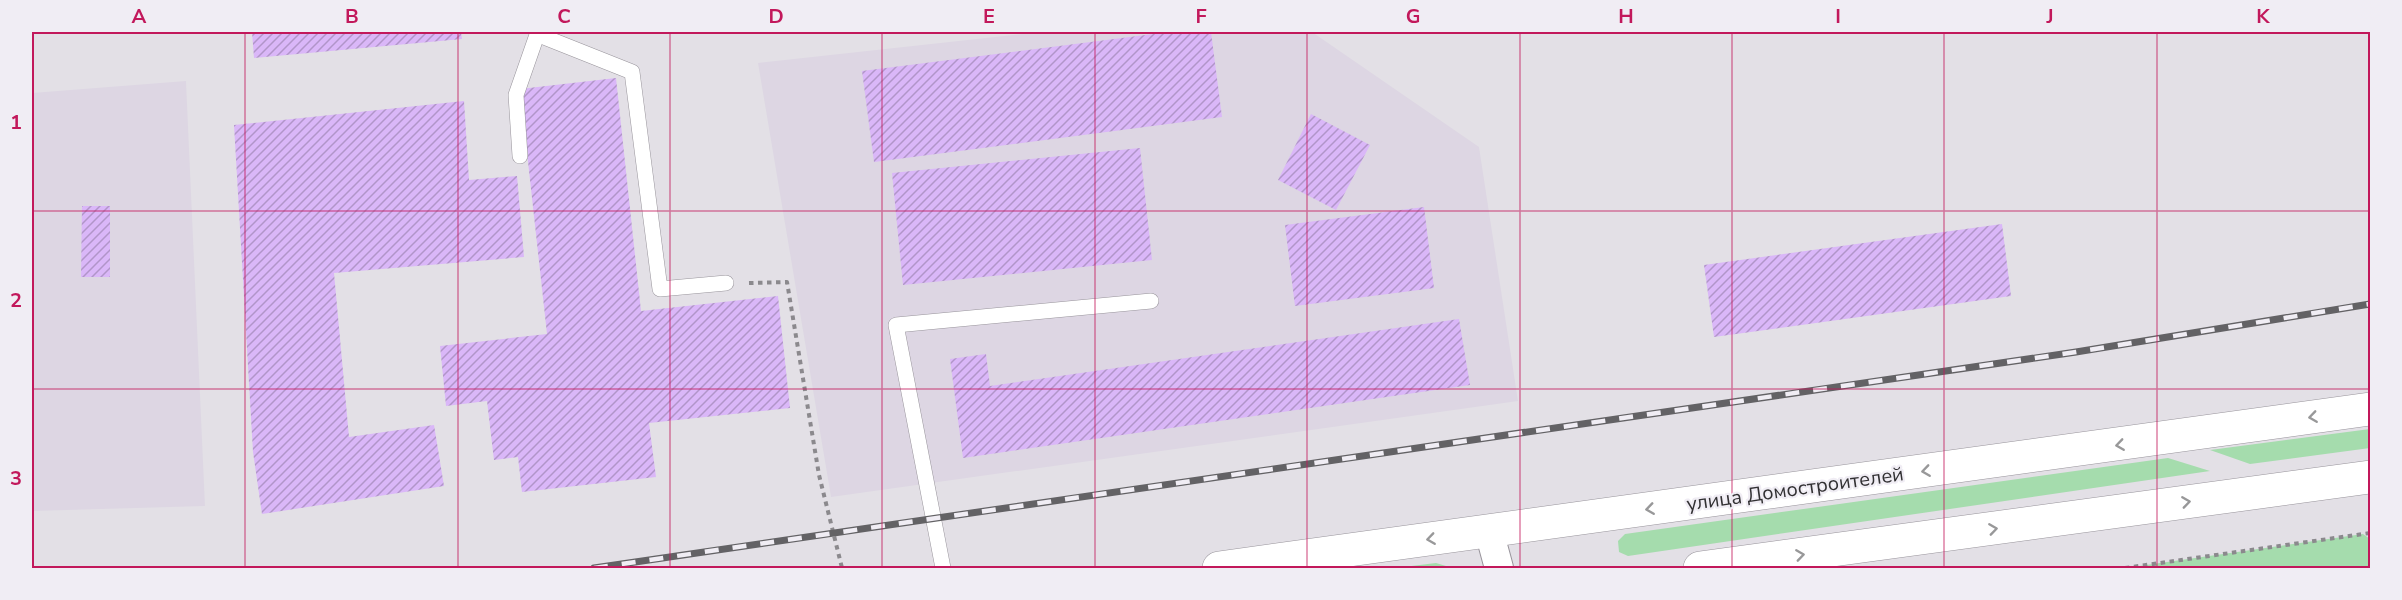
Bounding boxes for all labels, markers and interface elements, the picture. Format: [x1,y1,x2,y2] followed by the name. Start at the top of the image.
[132,3,147,30] text: A
[345,3,359,30] text: B
[557,3,571,30] text: C
[768,3,784,30] text: D
[983,3,995,30] text: E
[1195,3,1207,30] text: F
[1406,3,1420,30] text: G
[1618,3,1634,30] text: H
[1835,3,1841,30] text: I
[2045,3,2054,30] text: J
[2256,3,2270,30] text: K
[10,109,22,136] text: 1
[10,287,22,314] text: 2
[2308,411,2317,423] one-way arrow
[2115,438,2124,450] one-way arrow
[1685,460,1905,518] street label: улица Домостроителей
[10,465,22,492] text: 3
[1922,465,1931,477] one-way arrow
[2182,497,2191,509] one-way arrow
[1645,503,1655,515] one-way arrow
[1988,523,1998,535] one-way arrow
[1427,533,1436,545] one-way arrow
[1795,549,1804,562] one-way arrow

